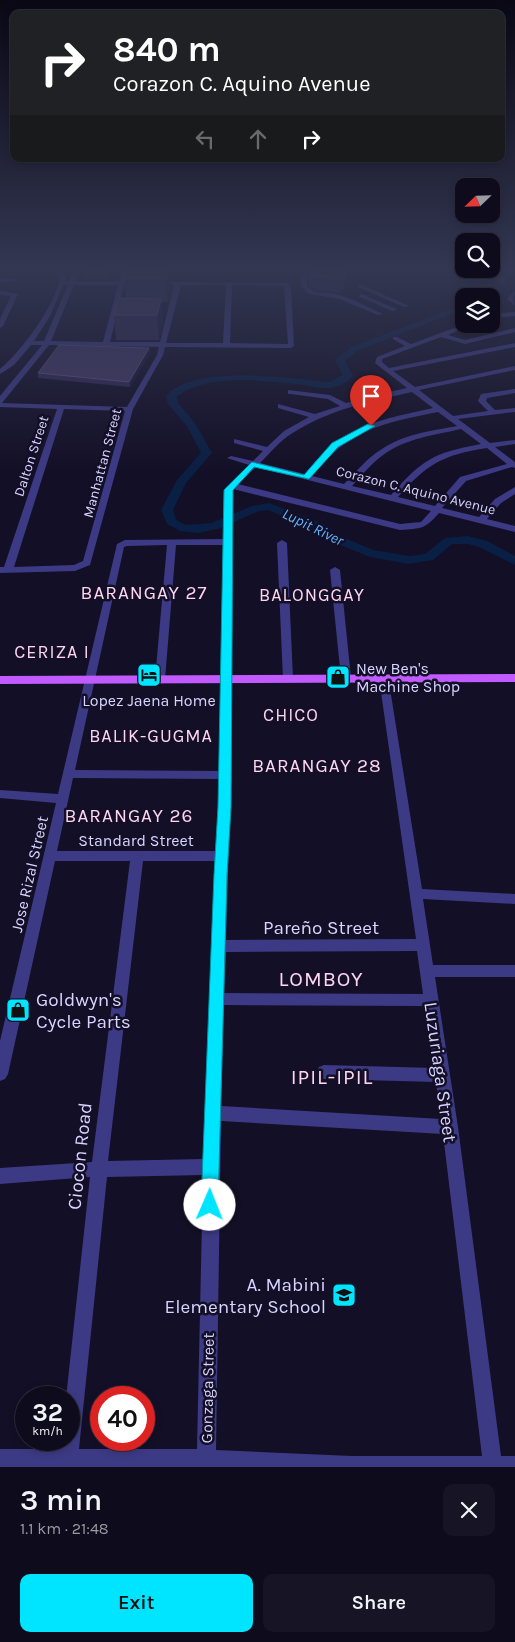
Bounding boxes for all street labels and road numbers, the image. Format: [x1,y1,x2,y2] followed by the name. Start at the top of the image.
[80,407,125,520] street label: Manhattan Street
[10,414,53,499] street label: Dalton Street
[334,462,497,519] street label: Corazon C. Aquino Avenue
[7,814,52,934] street label: Jose Rizal Street
[78,831,194,850] street label: Standard Street
[263,917,379,939] street label: Pareño Street
[419,1000,461,1144] street label: Luzuriaga Street
[63,1101,97,1211] street label: Ciocon Road
[197,1333,218,1444] street label: Gonzaga Street

